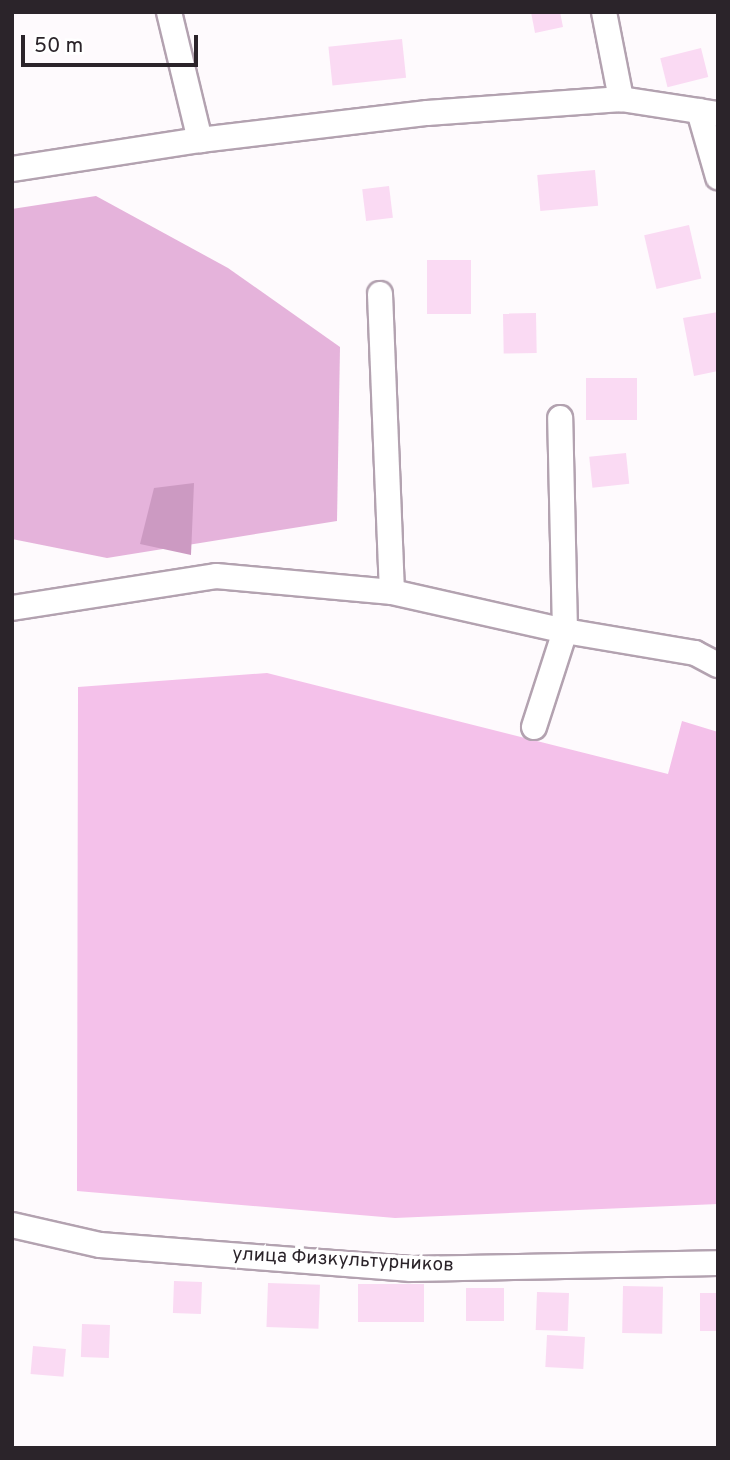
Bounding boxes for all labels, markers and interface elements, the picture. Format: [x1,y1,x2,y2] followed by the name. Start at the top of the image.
[24,21,201,65] scale bar
[34,33,83,60] text: 50 m
[232,1244,454,1278] street label: улица Физкультурников

